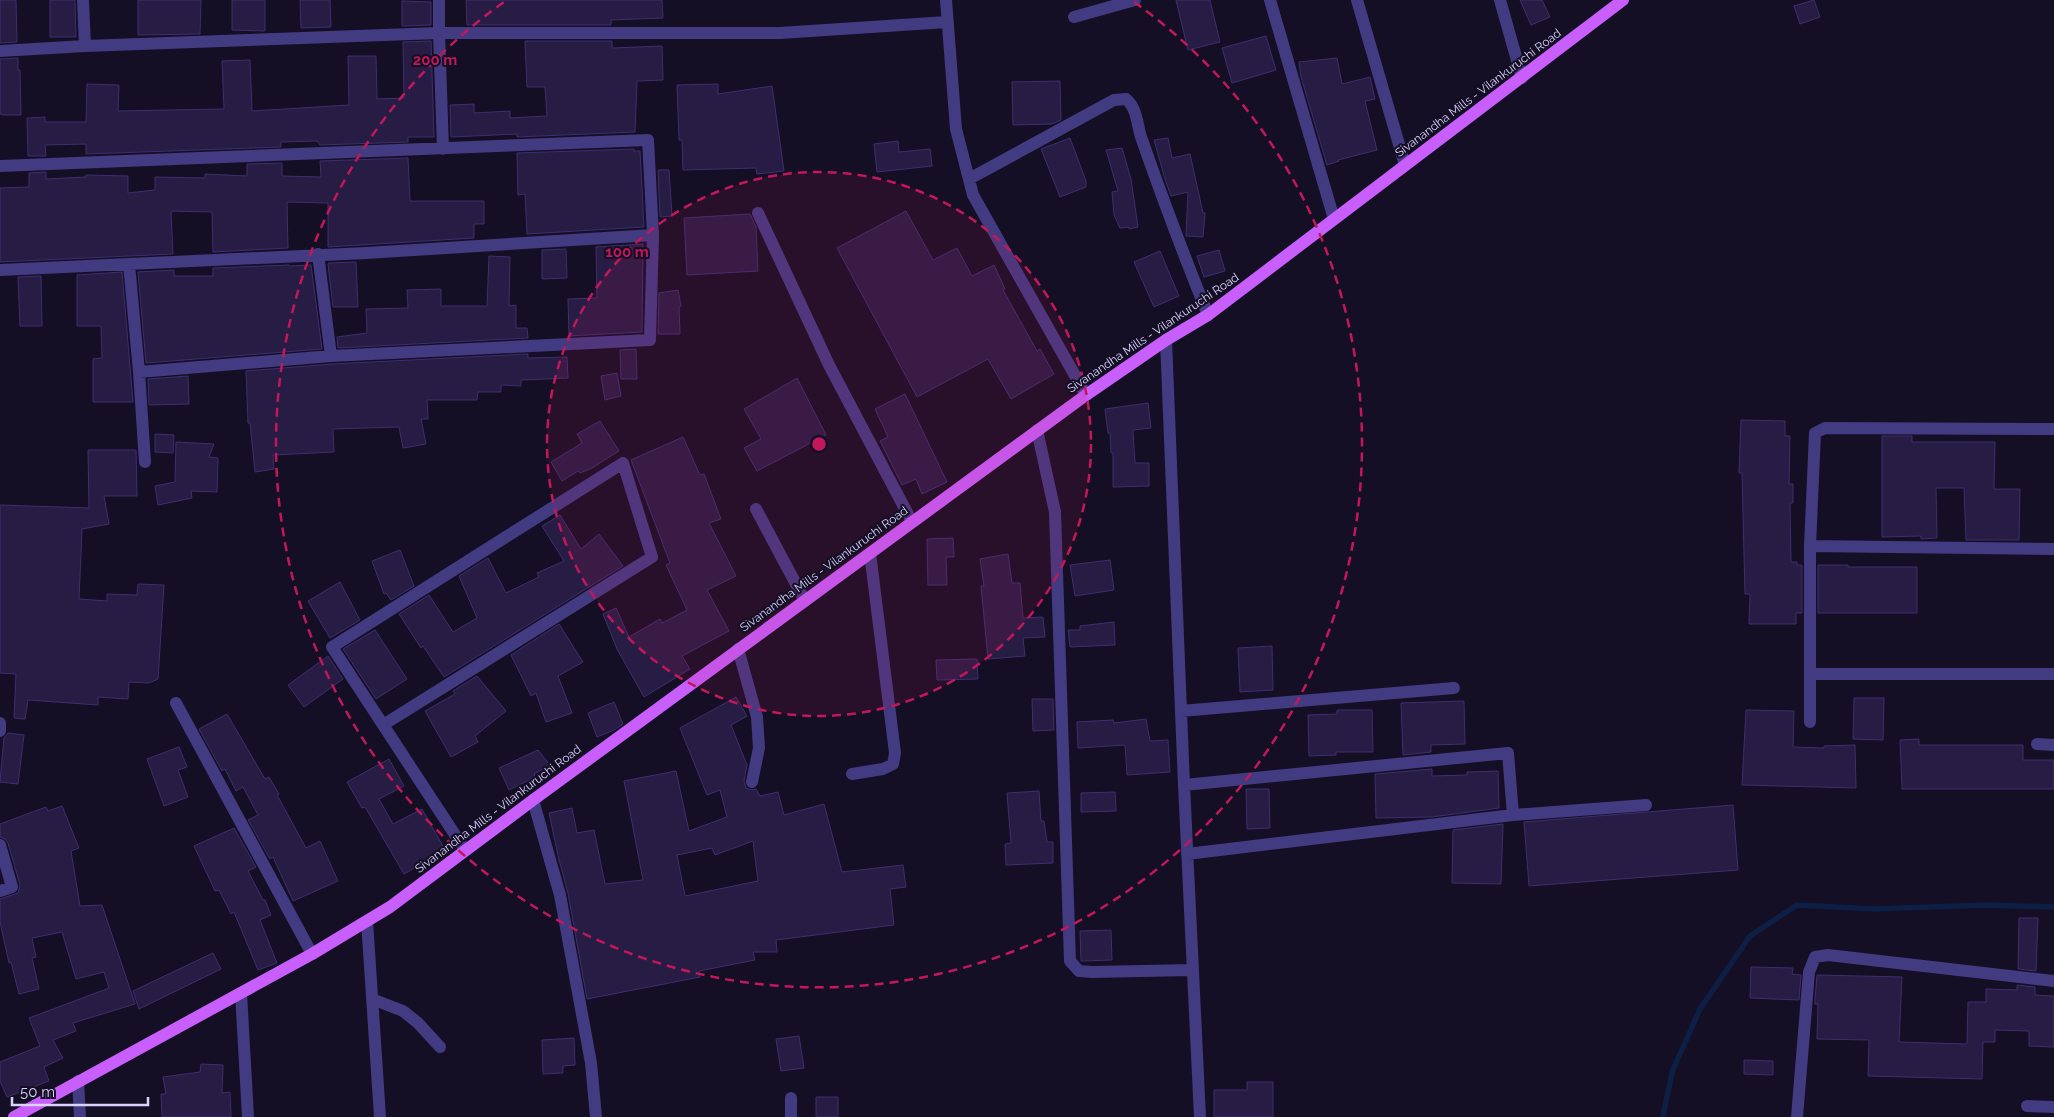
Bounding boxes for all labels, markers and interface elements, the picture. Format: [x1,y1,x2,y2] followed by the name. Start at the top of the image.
[1392,26,1564,160] street label: Sivanandha Mills - Vilankuruchi Road
[413,51,457,69] text: 200 m
[605,243,649,261] text: 100 m
[1065,270,1241,396] street label: Sivanandha Mills - Vilankuruchi Road
[810,435,828,453] centre of rings
[737,503,911,635] street label: Sivanandha Mills - Vilankuruchi Road
[412,742,584,876] street label: Sivanandha Mills - Vilankuruchi Road
[12,1074,149,1106] scale bar
[20,1083,55,1101] text: 50 m

